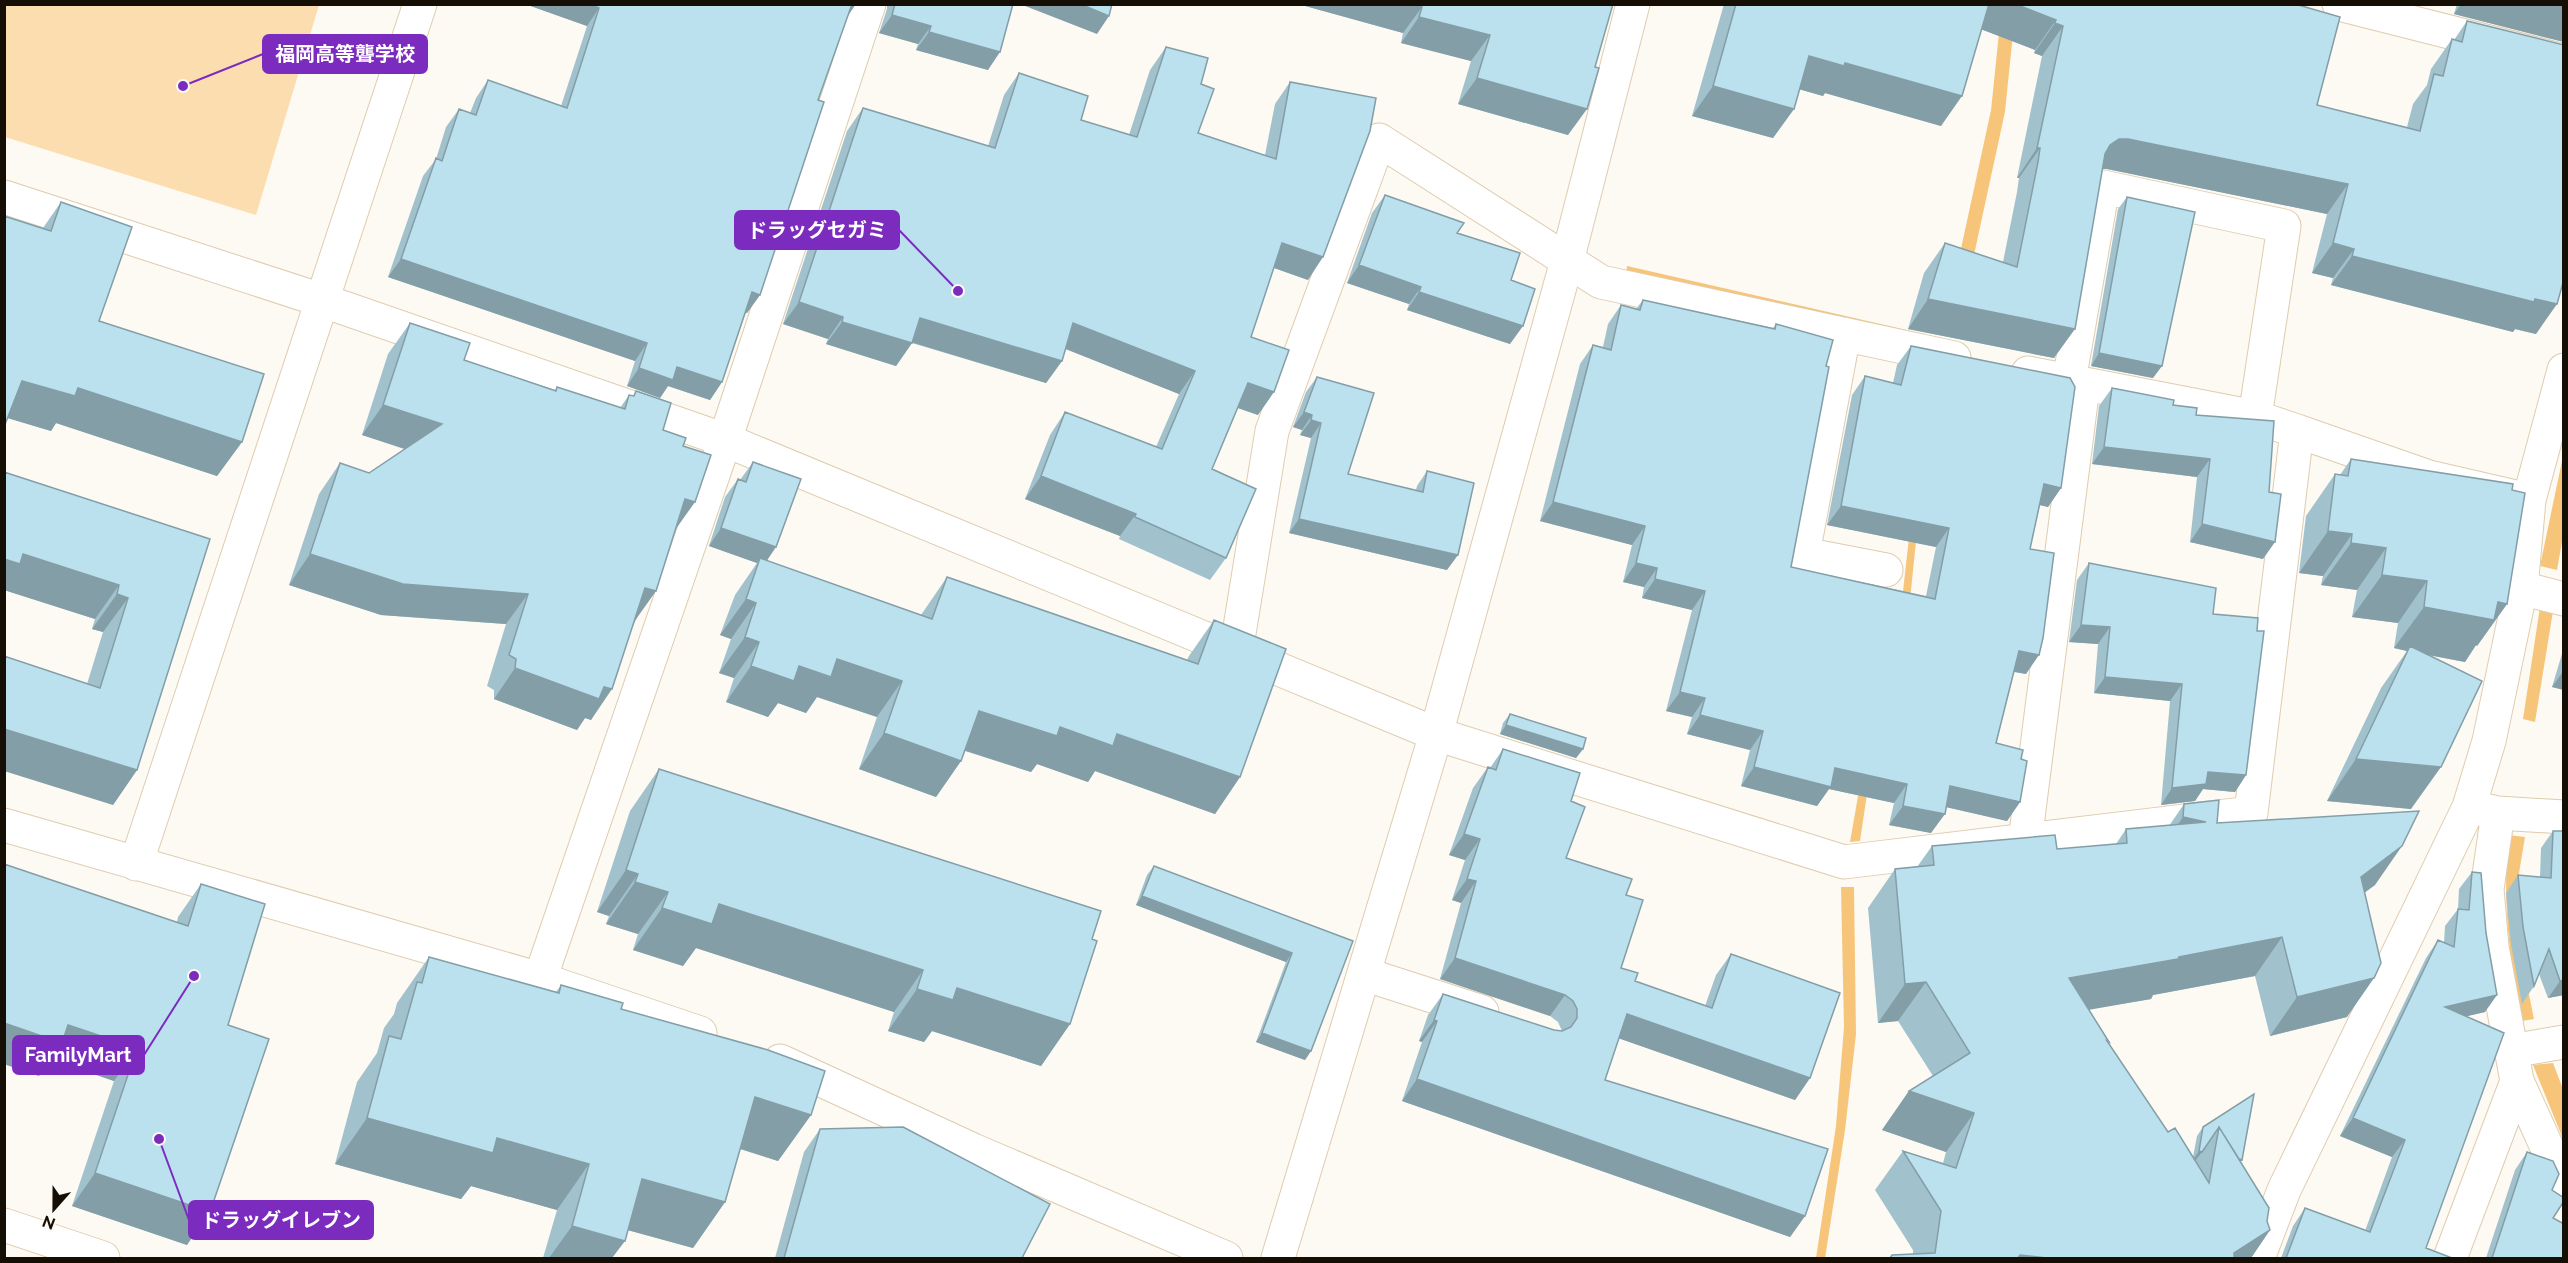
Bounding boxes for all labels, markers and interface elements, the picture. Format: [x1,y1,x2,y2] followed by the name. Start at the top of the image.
[263,35,427,73] callout: 福岡高等聾学校
[275,42,415,66] text: 福岡高等聾学校
[735,211,899,249] callout: ドラッグセガミ
[747,218,887,242] text: ドラッグセガミ
[13,1036,144,1074] callout: FamilyMart
[25,1043,132,1067] text: FamilyMart
[24,1179,84,1239] north arrow
[189,1201,373,1239] callout: ドラッグイレブン
[201,1208,361,1232] text: ドラッグイレブン
[40,1211,58,1234] text: N

